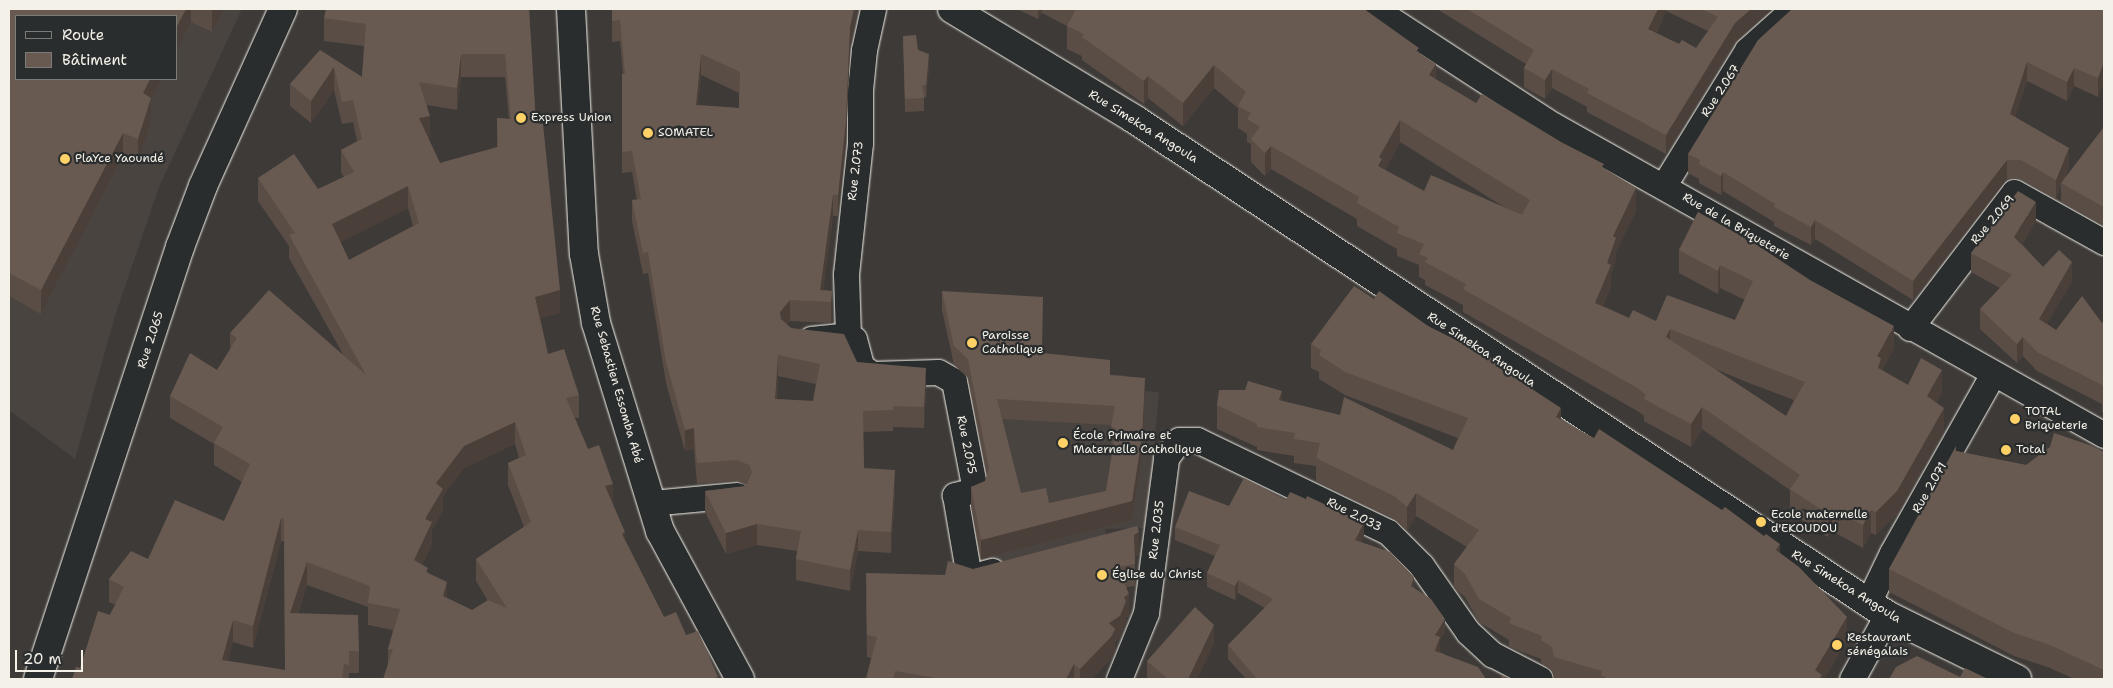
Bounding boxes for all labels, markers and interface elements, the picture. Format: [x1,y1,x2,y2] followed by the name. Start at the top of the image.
[15,15,178,80] legend
[62,25,104,45] text: Route
[62,50,127,70] text: Bâtiment
[1699,62,1743,120] street label: Rue 2.067
[1086,87,1200,167] street label: Rue Simekoa Angoula
[531,111,612,125] place label: Express Union
[515,112,527,124] marker: Express Union
[658,126,713,140] place label: SOMATEL
[642,127,654,139] marker: SOMATEL
[845,140,867,202] street label: Rue 2.073
[75,152,164,166] place label: PlaYce Yaoundé
[59,153,71,165] marker: PlaYce Yaoundé
[1680,190,1792,264] street label: Rue de la Briqueterie
[1968,192,2018,248] street label: Rue 2.069
[587,305,645,465] street label: Rue Sebastien Essomba Abé
[135,310,167,370] street label: Rue 2.065
[1424,310,1538,390] street label: Rue Simekoa Angoula
[982,329,1043,357] place label: Paroisse Catholique
[966,337,978,349] marker: Paroisse Catholique
[2025,405,2088,433] place label: TOTAL Briqueterie
[2009,413,2021,425] marker: TOTAL Briqueterie
[953,415,979,475] street label: Rue 2.075
[1073,429,1202,457] place label: École Primaire et Maternelle Catholique
[1057,437,1069,449] marker: École Primaire et Maternelle Catholique
[2016,443,2045,457] place label: Total
[2000,444,2012,456] marker: Total
[1910,460,1950,516] street label: Rue 2.071
[1324,495,1384,535] street label: Rue 2.033
[1146,500,1168,560] street label: Rue 2.035
[1771,508,1868,536] place label: Ecole maternelle d'EKOUDOU
[1755,516,1767,528] marker: Ecole maternelle d'EKOUDOU
[1789,547,1903,627] street label: Rue Simekoa Angoula
[1112,568,1202,582] place label: Église du Christ
[1096,569,1108,581] marker: Église du Christ
[1847,631,1911,659] place label: Restaurant sénégalais
[1831,639,1843,651] marker: Restaurant sénégalais
[18,640,85,672] scale bar
[23,649,62,669] text: 20 m

